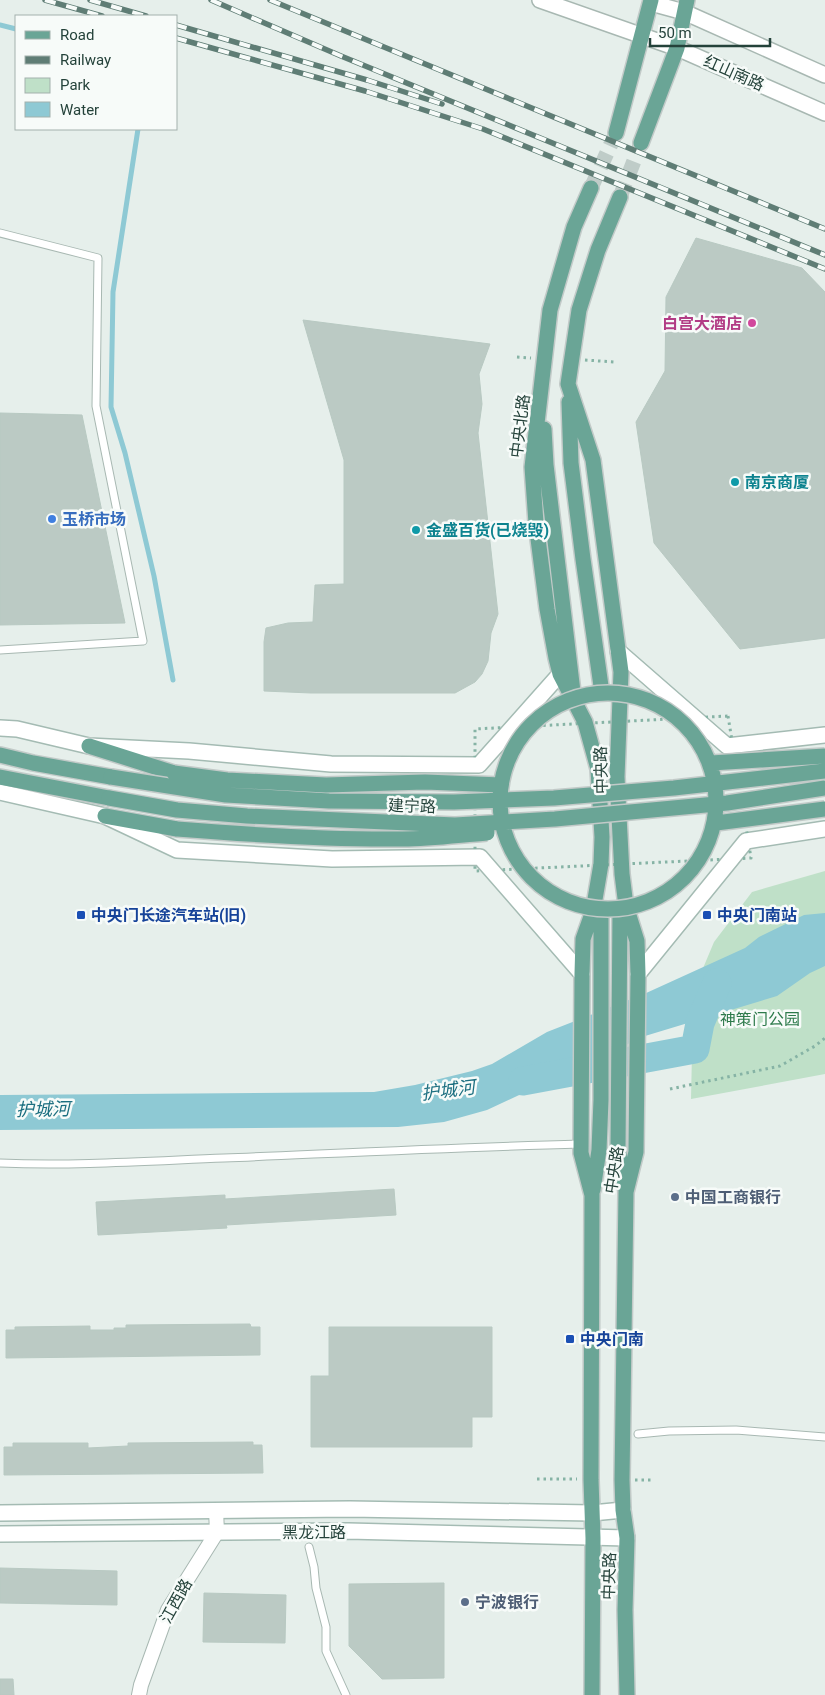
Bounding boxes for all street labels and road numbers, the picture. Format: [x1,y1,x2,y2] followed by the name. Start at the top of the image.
[701,51,767,95] street label: 红山南路
[507,393,533,459] street label: 中央北路
[591,746,611,794] street label: 中央路
[388,796,436,816] street label: 建宁路
[601,1145,627,1195] street label: 中央路
[282,1523,346,1542] street label: 黑龙江路
[599,1552,619,1600] street label: 中央路
[156,1575,196,1627] street label: 江西路

